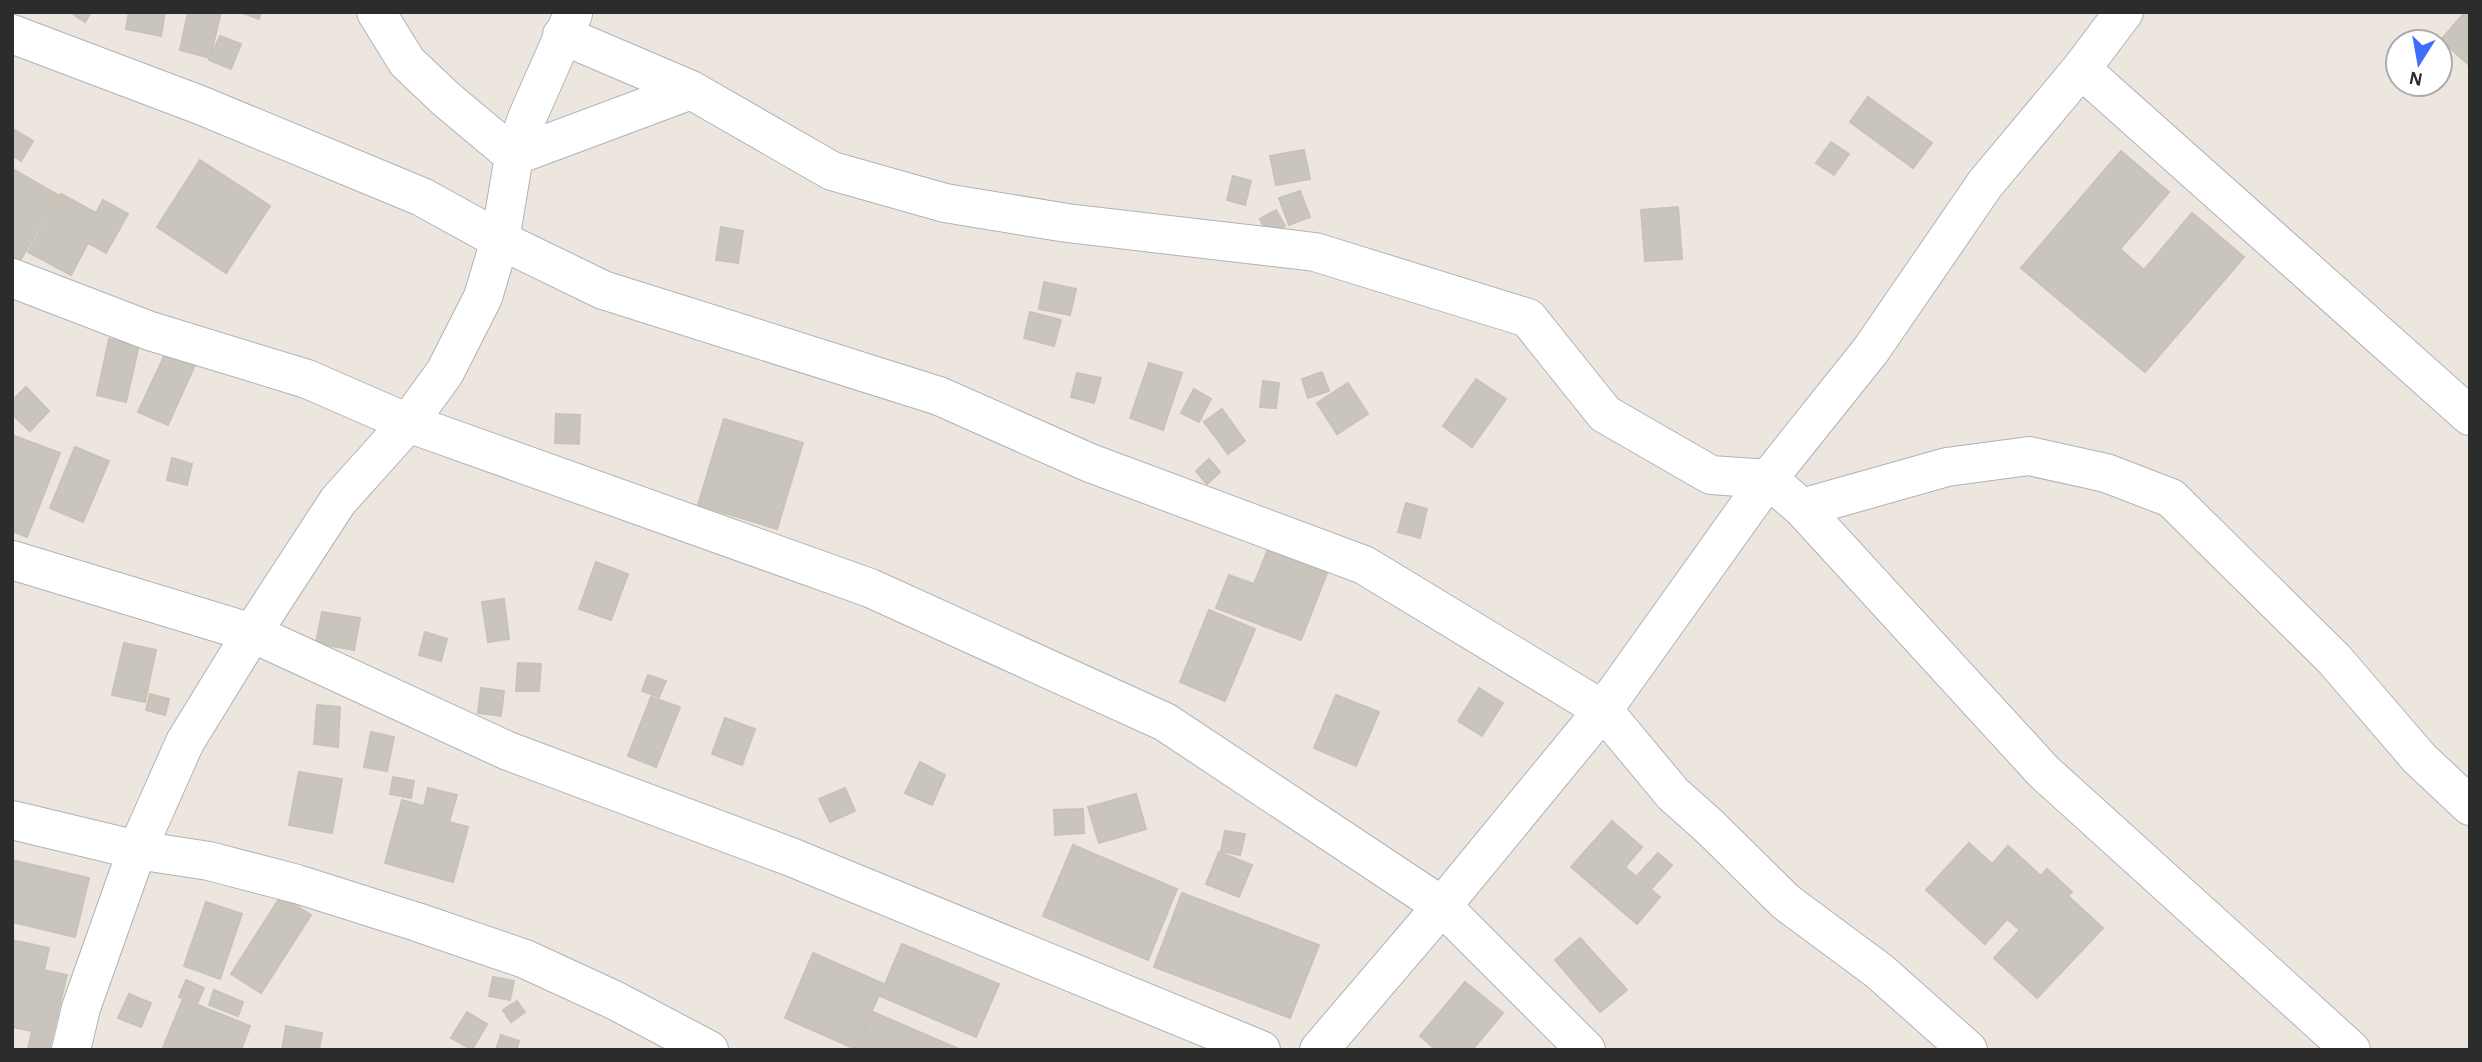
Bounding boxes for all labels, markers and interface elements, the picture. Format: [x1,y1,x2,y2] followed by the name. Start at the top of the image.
[2384,28,2454,98] north arrow
[2408,68,2424,89] text: N

